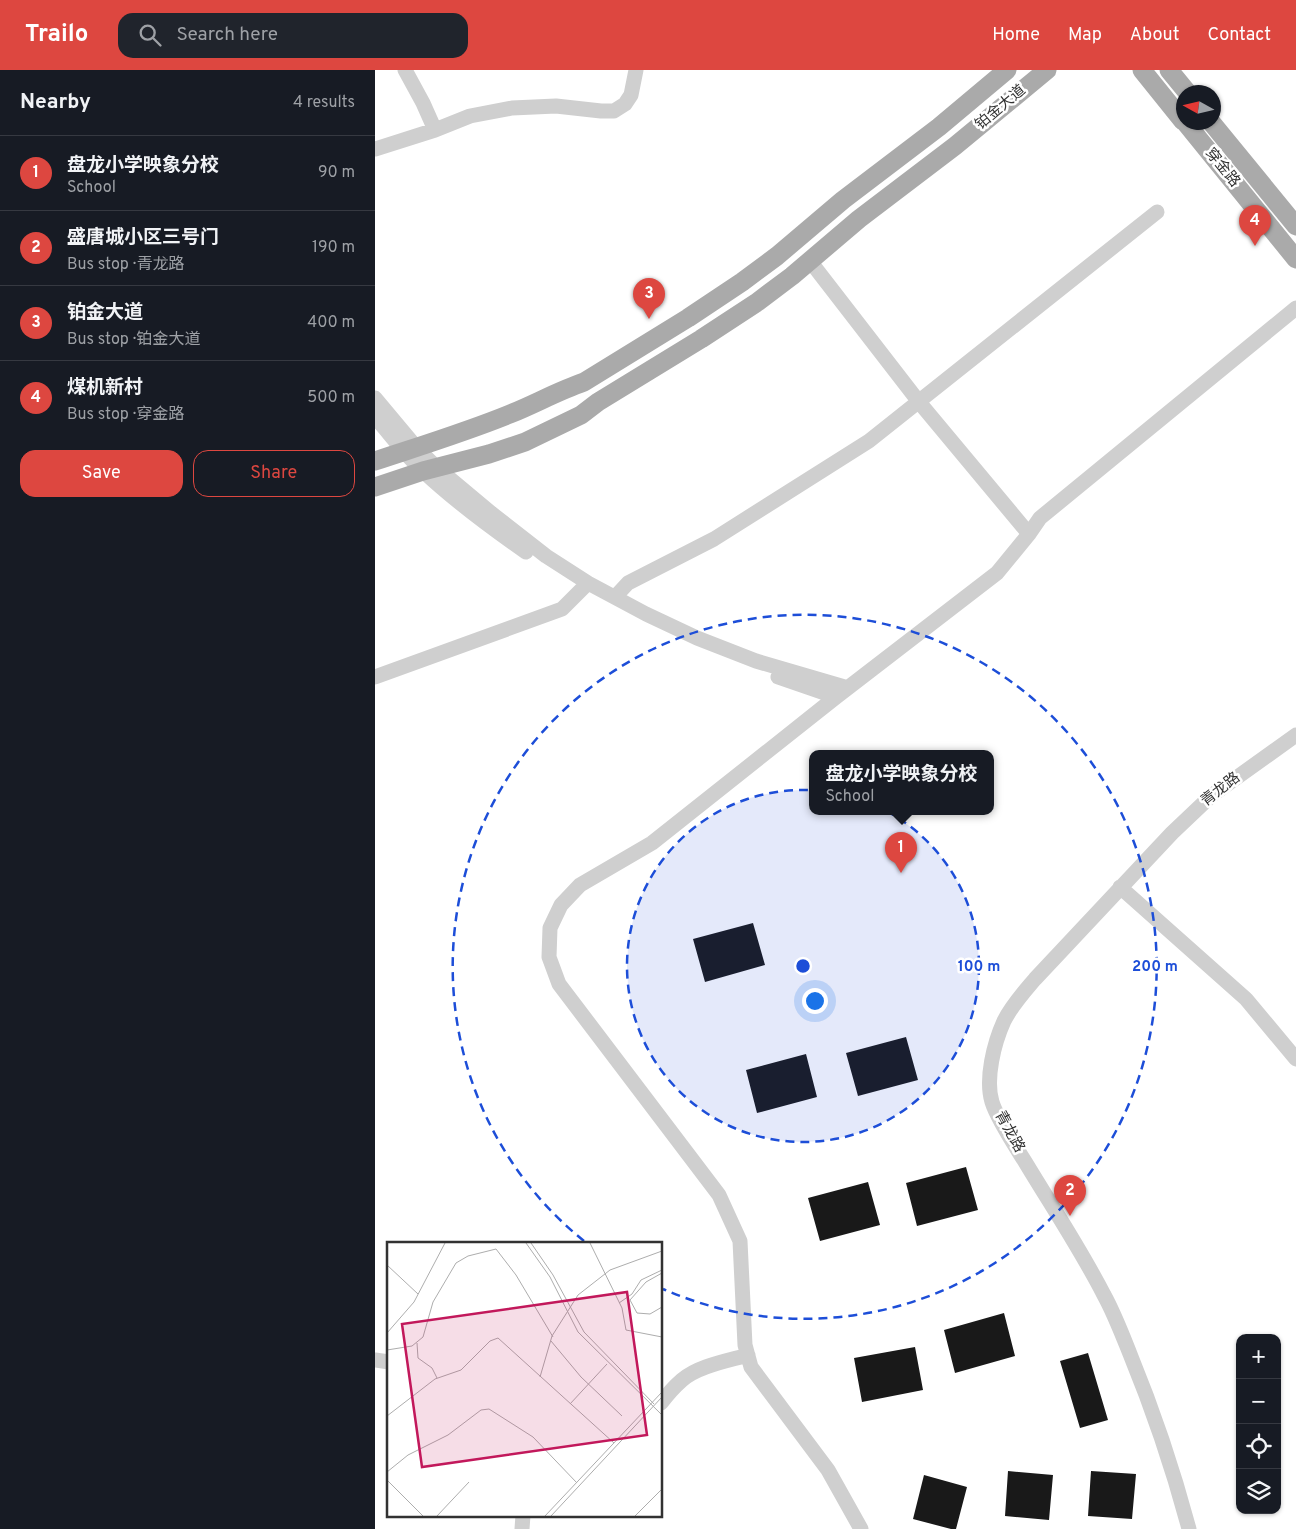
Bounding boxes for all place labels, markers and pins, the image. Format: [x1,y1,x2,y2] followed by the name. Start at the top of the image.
[1239,205,1271,246] pin: 4
[633,278,665,319] pin: 3
[885,832,917,873] pin: 1
[794,957,812,975] centre of rings
[1054,1175,1086,1216] pin: 2

